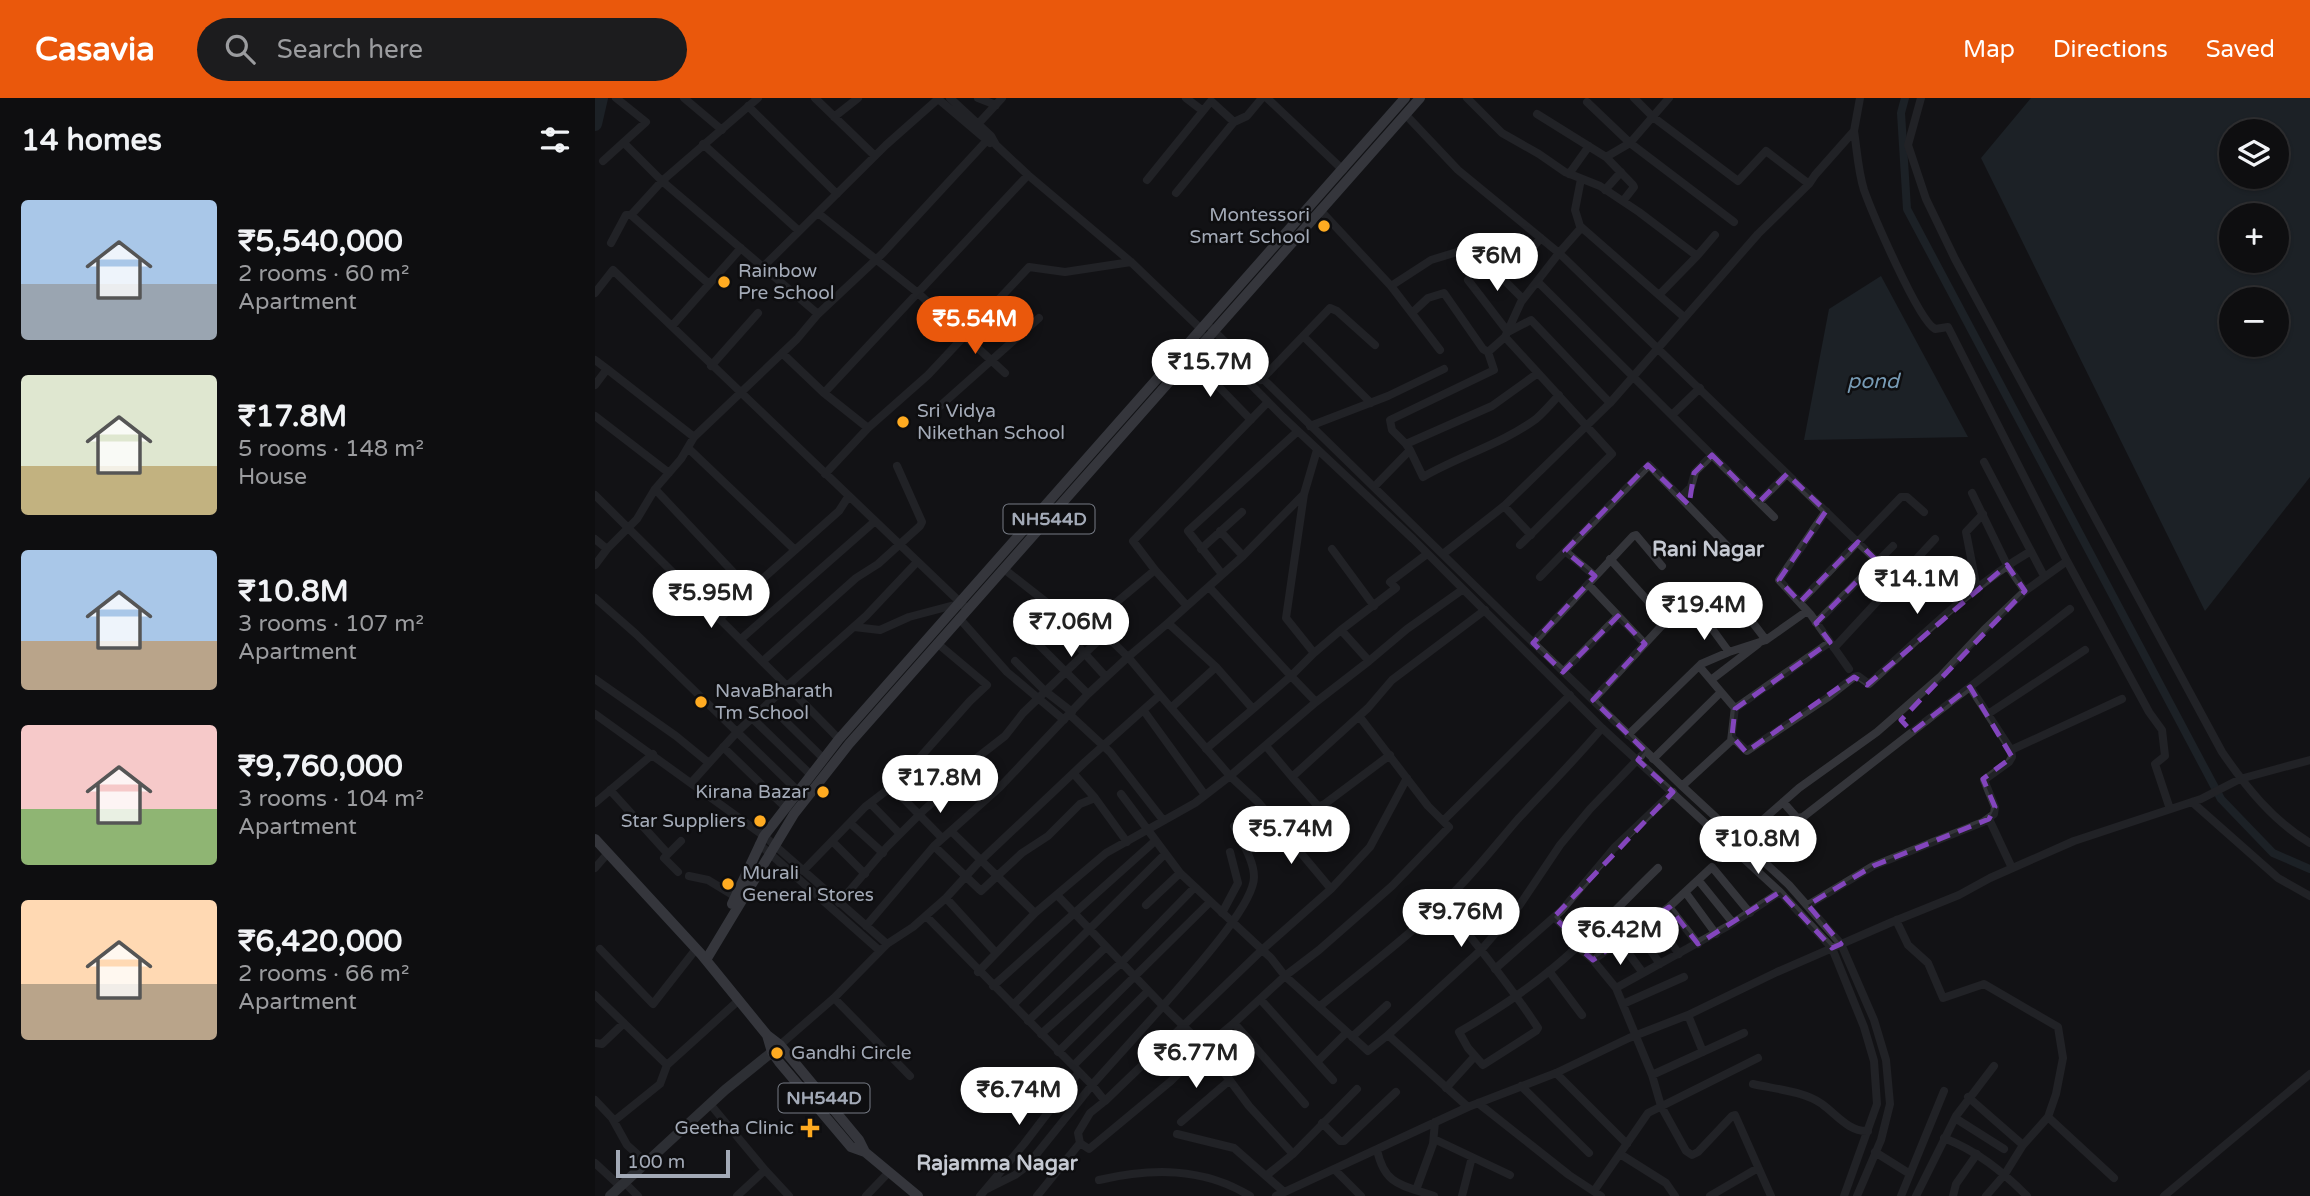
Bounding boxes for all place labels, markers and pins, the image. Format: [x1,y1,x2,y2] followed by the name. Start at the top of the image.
[1190,204,1310,248] place label: Montessori Smart School
[1316,218,1332,234] marker: Montessori Smart School
[1463,234,1531,293] pin: ₹6M
[738,260,835,304] place label: Rainbow Pre School
[716,274,732,290] marker: Rainbow Pre School
[918,296,1032,356] pin: ₹5.54M
[1153,340,1267,399] pin: ₹15.7M
[917,400,1065,444] place label: Sri Vidya Nikethan School
[895,414,911,430] marker: Sri Vidya Nikethan School
[1860,556,1974,616] pin: ₹14.1M
[654,570,768,630] pin: ₹5.95M
[1647,582,1761,642] pin: ₹19.4M
[1014,600,1128,659] pin: ₹7.06M
[715,680,833,724] place label: NavaBharath Tm School
[693,694,709,710] marker: NavaBharath Tm School
[883,756,997,815] pin: ₹17.8M
[695,781,810,803] place label: Kirana Bazar
[815,784,831,800] marker: Kirana Bazar
[1234,806,1348,866] pin: ₹5.74M
[621,810,746,832] place label: Star Suppliers
[752,813,768,829] marker: Star Suppliers
[1701,816,1815,876] pin: ₹10.8M
[742,862,874,906] place label: Murali General Stores
[720,876,736,892] marker: Murali General Stores
[1404,890,1518,949] pin: ₹9.76M
[1563,908,1677,967] pin: ₹6.42M
[1139,1030,1253,1090] pin: ₹6.77M
[791,1042,911,1064] place label: Gandhi Circle
[769,1045,785,1061] marker: Gandhi Circle
[962,1068,1076,1127] pin: ₹6.74M
[675,1117,794,1139] place label: Geetha Clinic
[800,1118,820,1138] marker: Geetha Clinic

